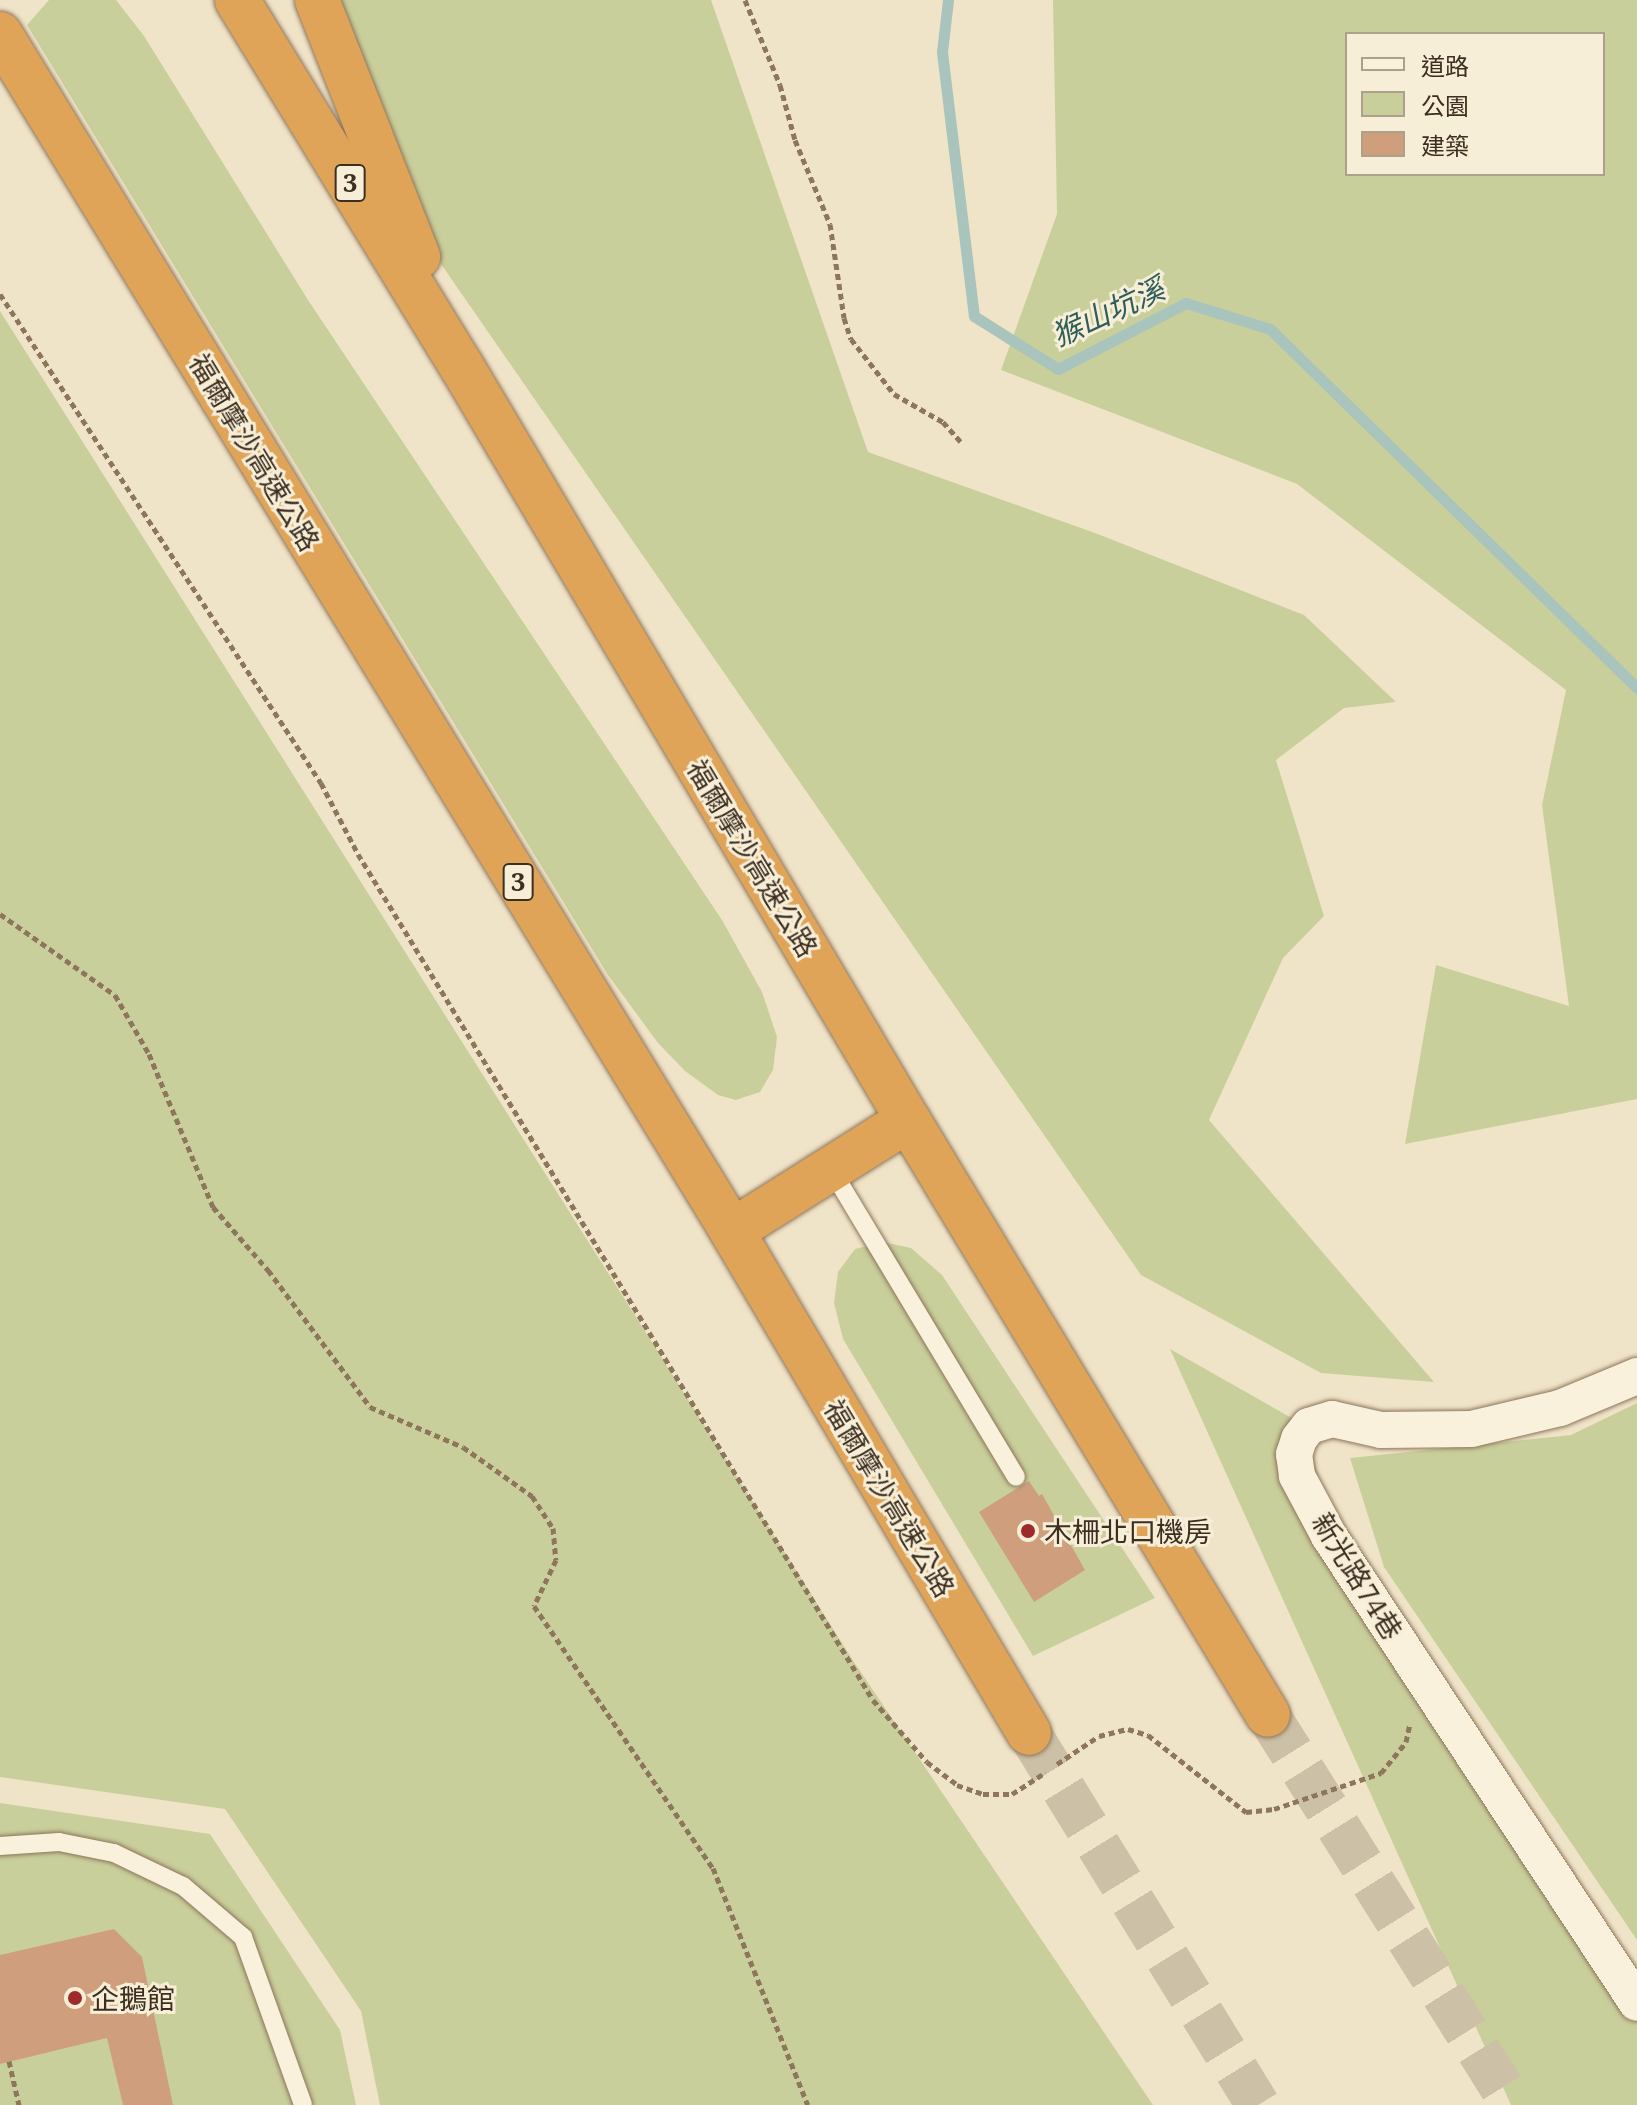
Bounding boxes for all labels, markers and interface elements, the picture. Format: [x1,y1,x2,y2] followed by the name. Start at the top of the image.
[1345,32,1605,176] legend
[1421,49,1469,82] text: 道路
[1421,89,1469,122] text: 公園
[1421,129,1469,162] text: 建築
[334,161,366,205] road number: 3
[1046,270,1170,354] water label: 猴山坑溪
[183,347,327,557] street label: 福爾摩沙高速公路
[681,753,825,963] street label: 福爾摩沙高速公路
[502,860,534,904] road number: 3
[818,1393,962,1603] street label: 福爾摩沙高速公路
[1306,1506,1410,1646] street label: 新光路74巷
[1044,1514,1212,1548] place label: 木柵北口機房
[1019,1522,1037,1540] marker: 木柵北口機房
[91,1981,175,2015] place label: 企鵝館
[66,1989,84,2007] marker: 企鵝館

